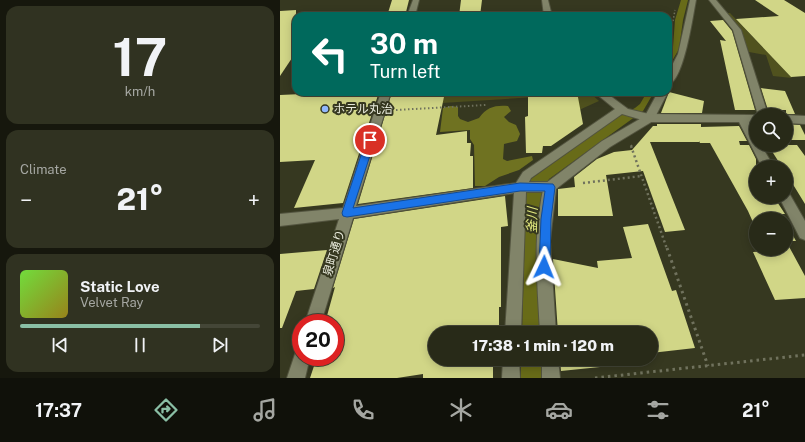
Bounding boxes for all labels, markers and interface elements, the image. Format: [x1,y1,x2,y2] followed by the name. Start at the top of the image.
[113,27,167,88] text: 17
[370,27,438,60] text: 30 m
[304,28,356,80] icon: left
[370,61,440,82] text: Turn left
[125,84,155,99] text: km/h
[333,102,393,116] place label: ホテル丸治
[320,104,330,114] marker: ホテル丸治
[749,108,793,256] map controls
[749,108,793,152] button: search
[353,123,387,157] pin
[359,129,381,151] icon: arrive
[749,160,793,204] button: +
[20,162,67,177] text: Climate
[116,181,164,217] text: 21°
[20,187,32,213] text: −
[248,187,260,213] text: +
[524,205,540,233] water label: 釜川
[749,212,793,256] button: −
[320,228,348,278] street label: 泉町通り
[523,246,565,288] position arrow
[80,278,160,295] text: Static Love
[80,295,144,310] text: Velvet Ray
[292,314,344,366] speed limit sign: 20
[49,334,71,356] icon: previous
[129,334,151,356] icon: pause
[209,334,231,356] icon: next
[472,337,614,354] text: 17:38 · 1 min · 120 m
[152,396,180,424] icon: directions
[251,396,279,424] icon: music
[349,396,377,424] icon: phone
[447,396,475,424] icon: climate
[545,396,573,424] icon: car
[644,396,672,424] icon: filters
[35,400,82,421] text: 17:37
[742,400,770,421] text: 21°

